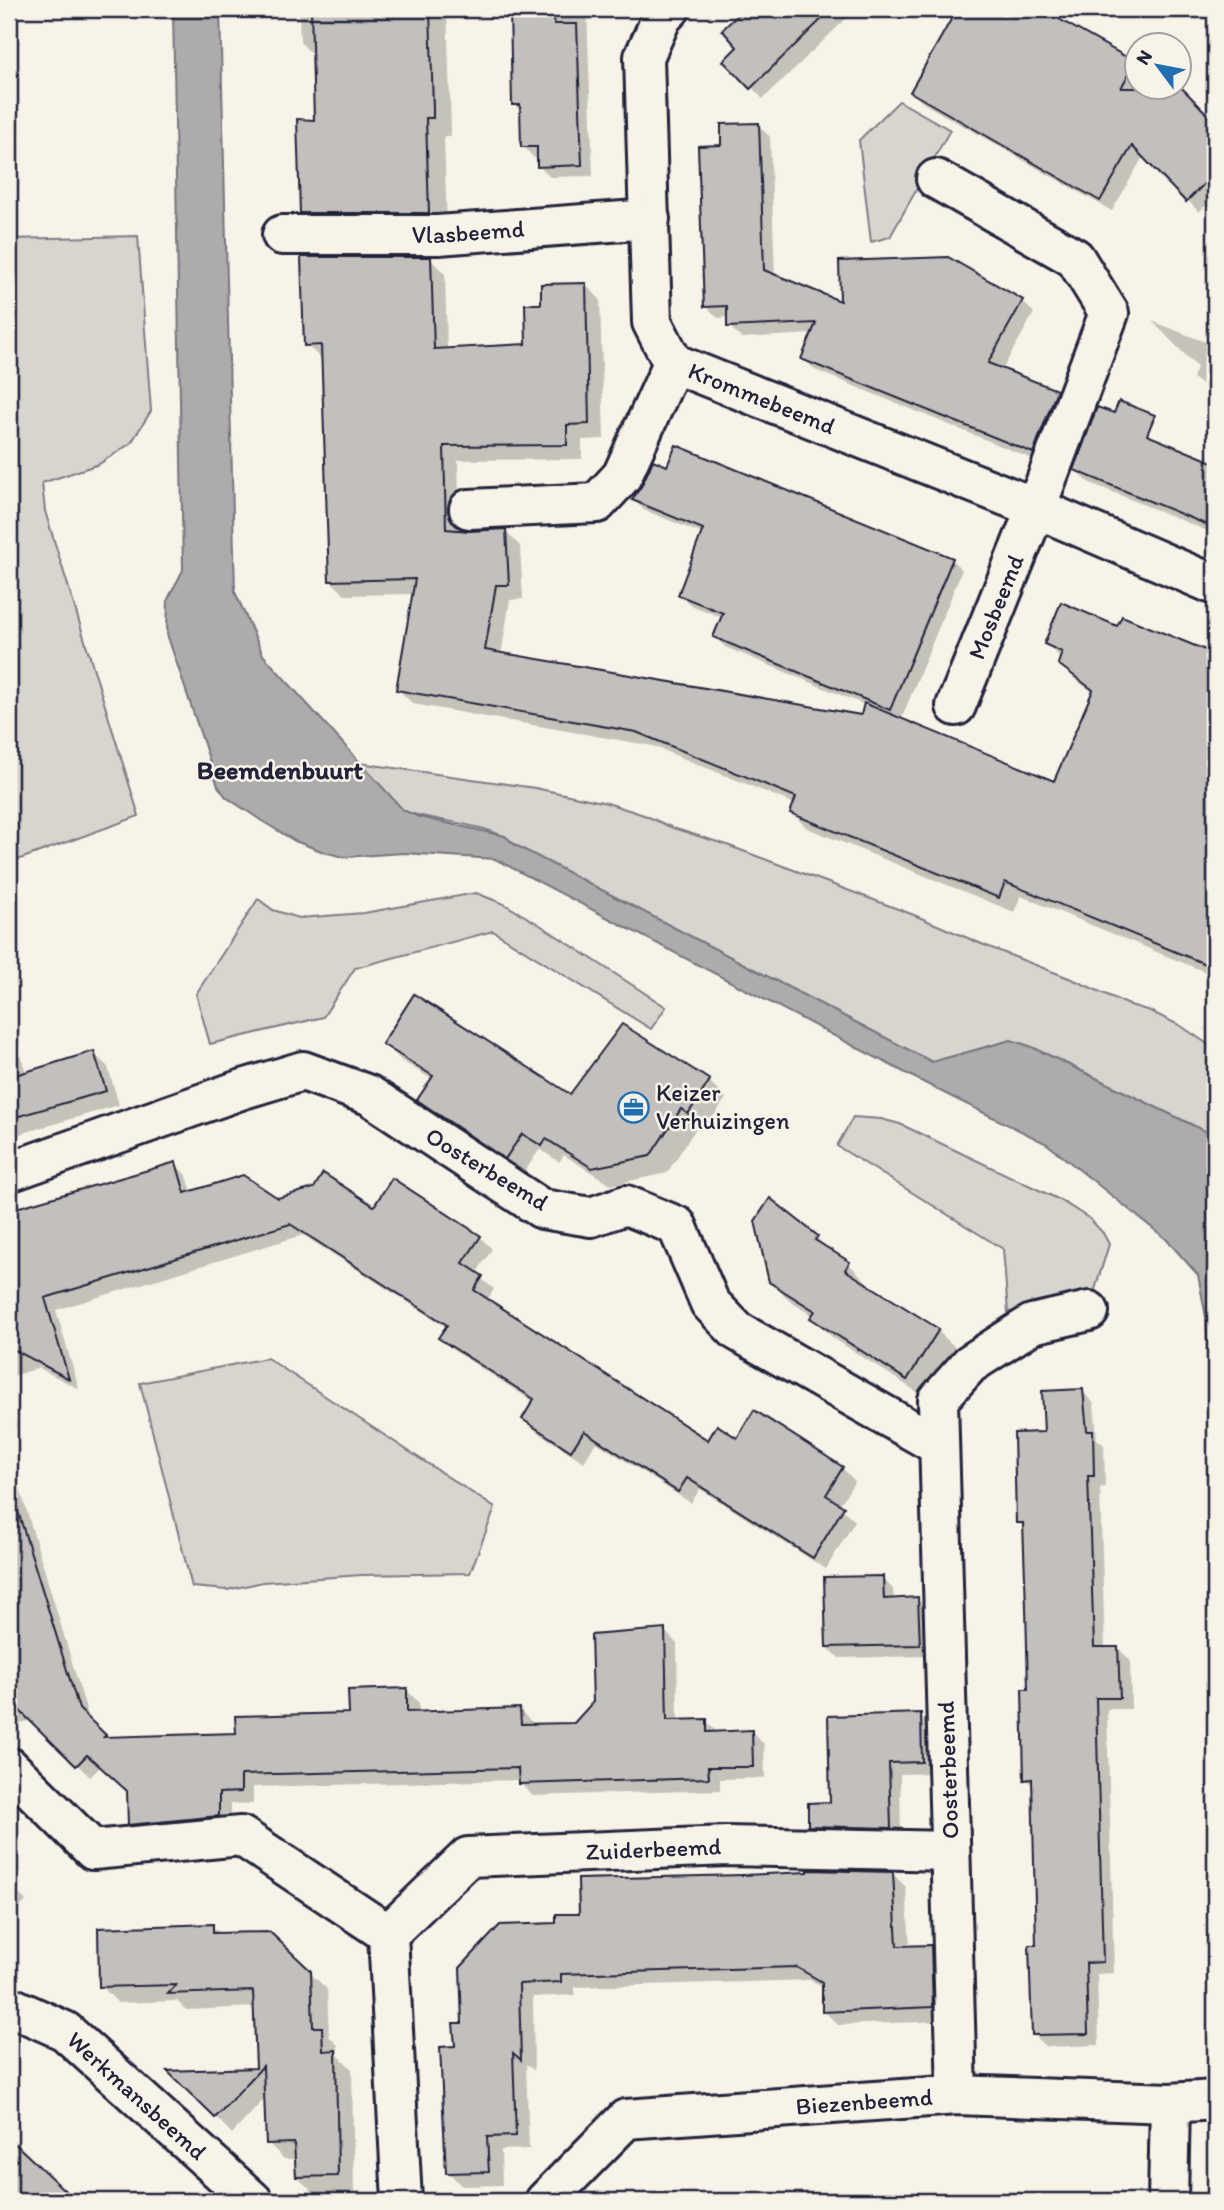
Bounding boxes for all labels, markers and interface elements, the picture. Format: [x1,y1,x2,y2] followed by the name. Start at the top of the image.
[1122,32,1192,102] north arrow
[1131,46,1157,69] text: N
[412,214,525,249] street label: Vlasbeemd
[684,356,840,440] street label: Krommebeemd
[961,550,1030,664] street label: Mosbeemd
[197,754,363,786] district label: Beemdenbuurt
[656,1078,790,1135] place label: Keizer Verhuizingen
[616,1090,650,1124] office icon: Keizer Verhuizingen
[421,1121,554,1217] street label: Oosterbeemd
[931,1701,964,1839] street label: Oosterbeemd
[585,1831,722,1866] street label: Zuiderbeemd
[61,2025,213,2166] street label: Werkmansbeemd
[795,2082,934,2121] street label: Biezenbeemd

